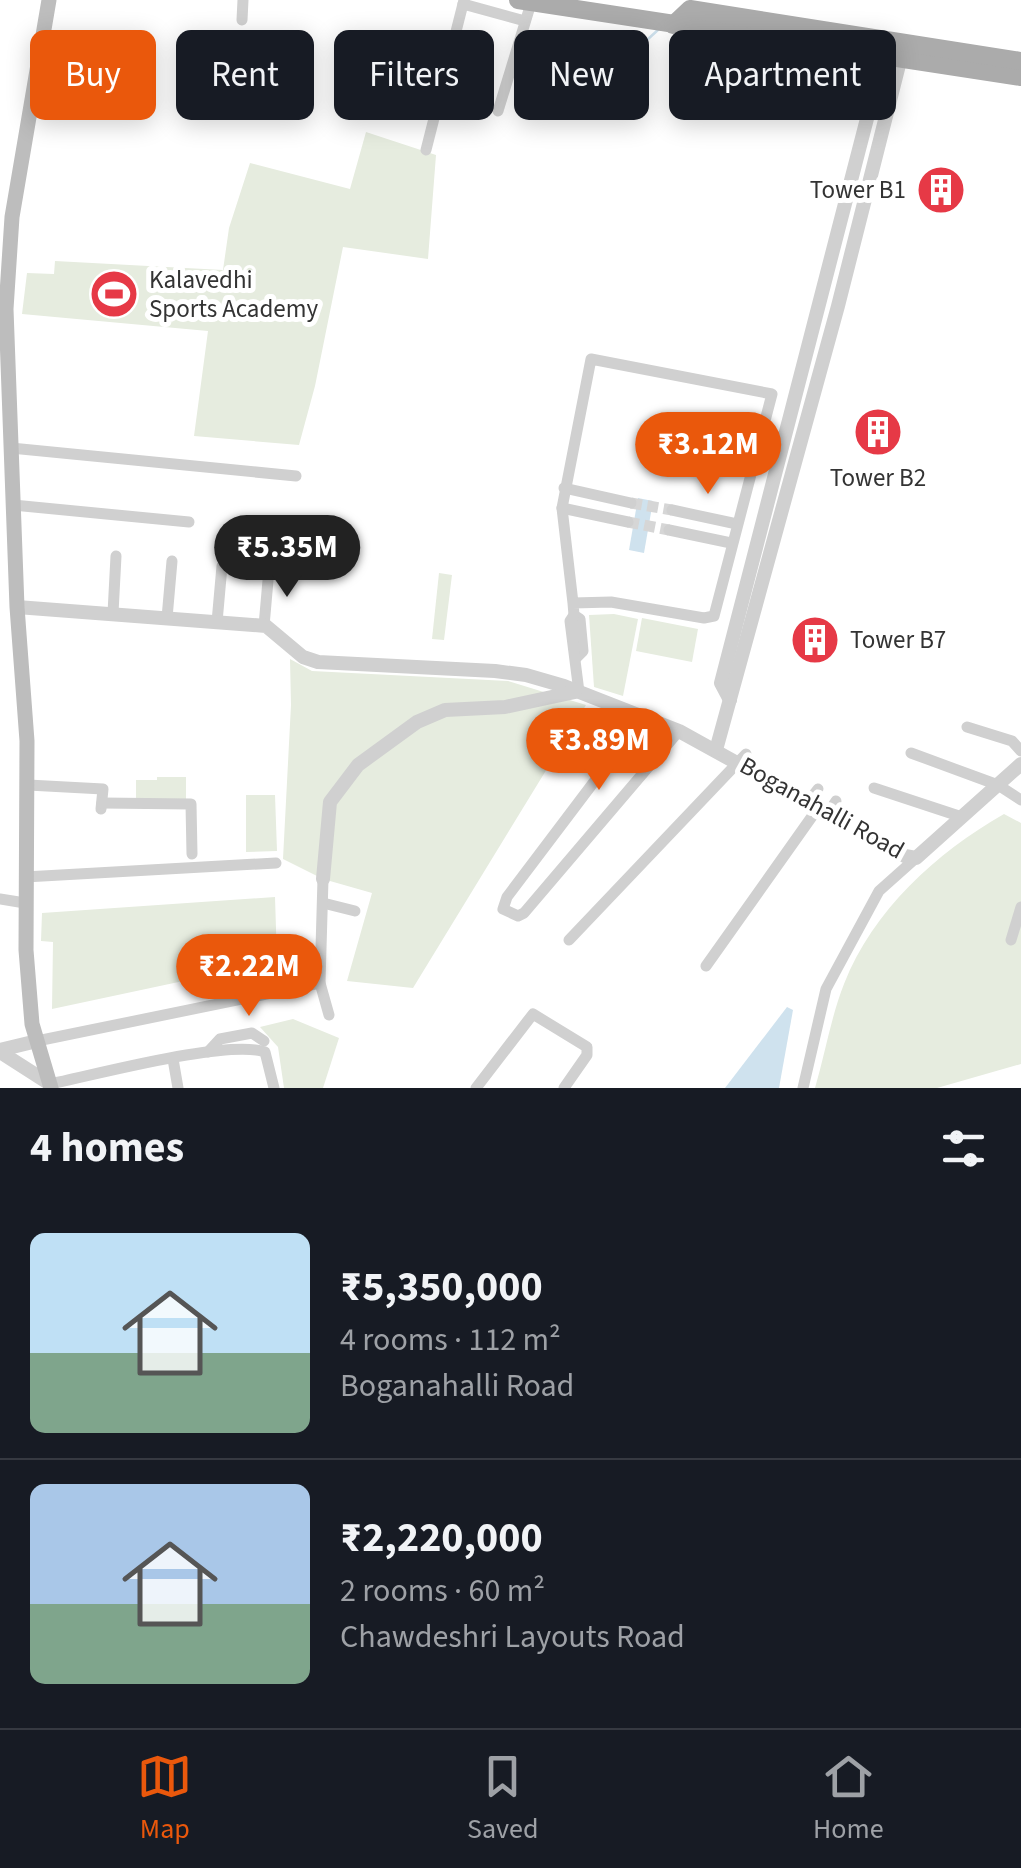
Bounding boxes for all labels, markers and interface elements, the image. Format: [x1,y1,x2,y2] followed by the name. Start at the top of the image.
[30,30,156,120] chip: Buy
[176,30,314,120] chip: Rent
[334,30,494,120] chip: Filters
[514,30,649,120] chip: New
[669,30,896,120] chip: Apartment
[915,164,967,216] building icon: Tower B1
[810,172,906,208] place label: Tower B1
[149,262,318,327] place label: Kalavedhi Sports Academy
[88,268,140,320] sports icon: Kalavedhi Sports Academy
[852,406,904,458] building icon: Tower B2
[627,412,789,497] pin: ₹3.12M
[657,421,759,467] text: ₹3.12M
[830,460,926,496] place label: Tower B2
[206,515,368,600] pin: ₹5.35M
[236,524,338,570] text: ₹5.35M
[789,614,841,666] building icon: Tower B7
[850,622,946,658] place label: Tower B7
[518,708,680,793] pin: ₹3.89M
[548,717,650,763] text: ₹3.89M
[733,748,911,868] street label: Boganahalli Road
[168,934,330,1019] pin: ₹2.22M
[198,943,300,989] text: ₹2.22M
[30,1118,184,1178] text: 4 homes
[936,1121,991,1176] icon: filters
[340,1257,543,1317] text: ₹5,350,000
[110,1273,230,1393] icon: home
[340,1317,561,1363] text: 4 rooms · 112 m²
[340,1363,574,1409] text: Boganahalli Road
[340,1508,543,1568] text: ₹2,220,000
[110,1524,230,1644] icon: home
[340,1568,545,1614] text: 2 rooms · 60 m²
[340,1614,685,1660] text: Chawdeshri Layouts Road
[137,1749,192,1849] tab: Map
[467,1749,538,1849] tab: Saved
[813,1749,884,1849] tab: Home

